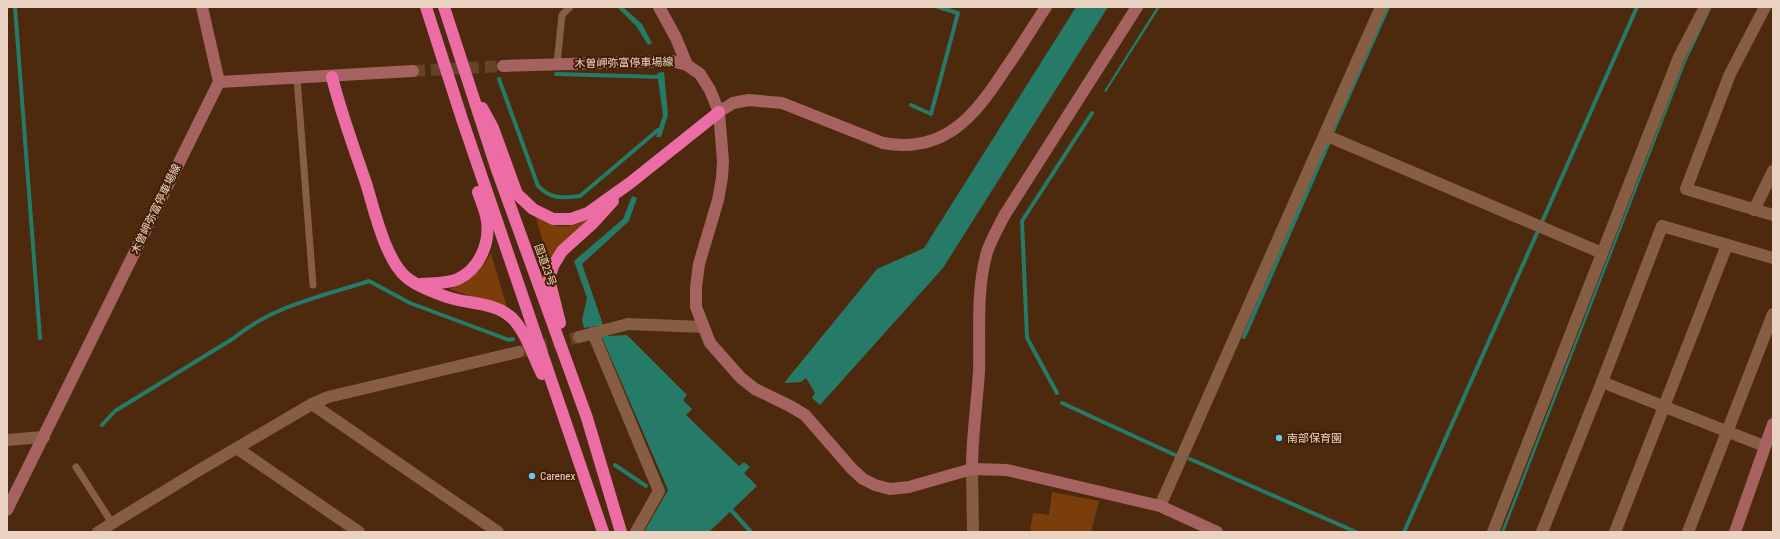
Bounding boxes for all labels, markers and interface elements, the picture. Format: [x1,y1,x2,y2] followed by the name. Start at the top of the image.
[574,56,674,70] street label: 木曽岬弥富停車場線
[128,162,184,256] street label: 木曽岬弥富停車場線
[531,242,559,288] street label: 国道23号
[1287,432,1342,445] place label: 南部保育園
[1274,433,1284,443] marker: 南部保育園
[540,470,575,483] place label: Carenex
[527,471,537,481] marker: Carenex

